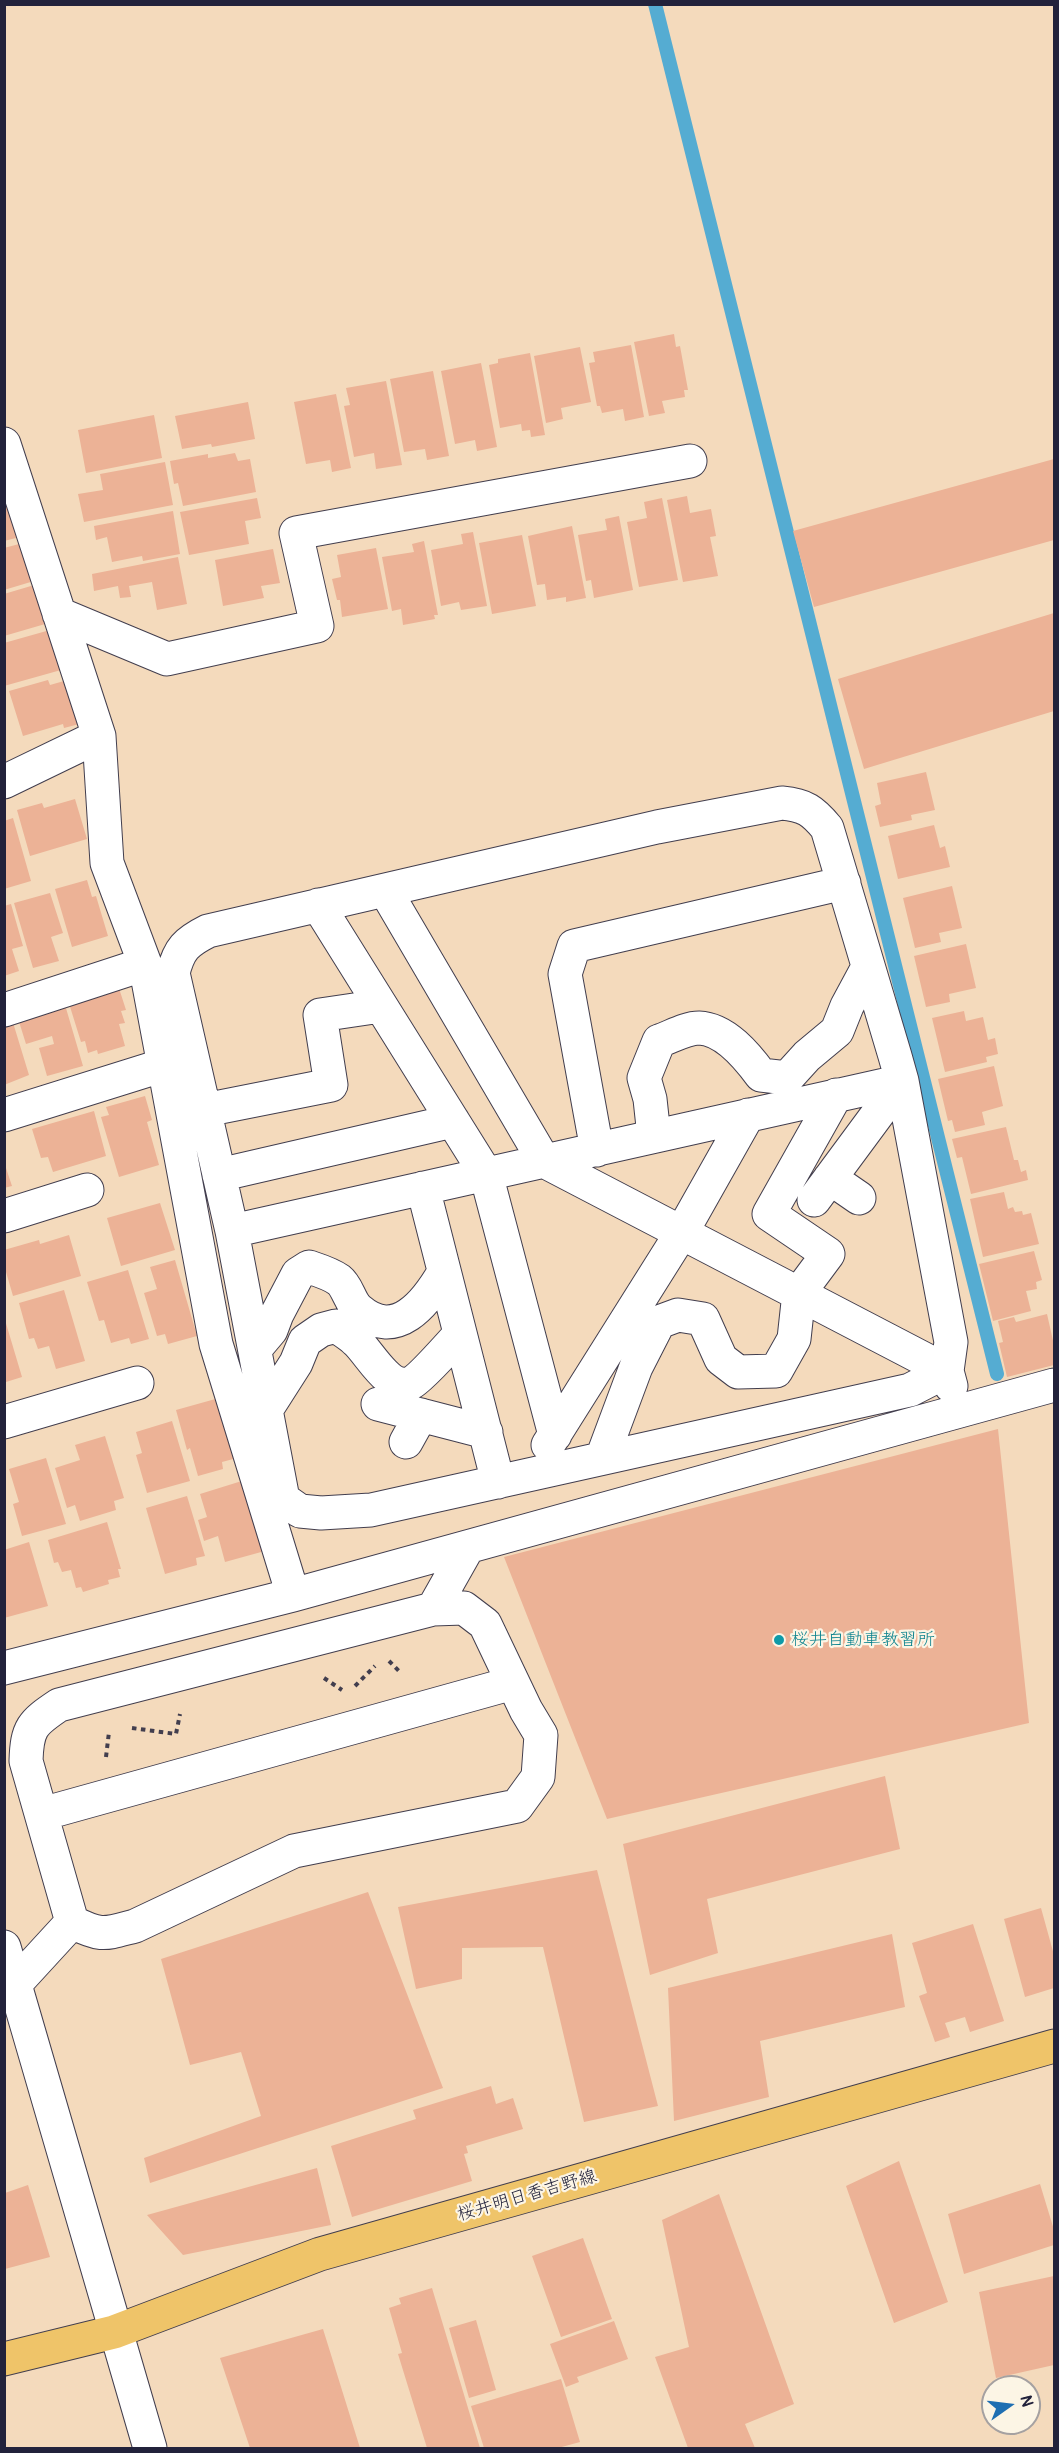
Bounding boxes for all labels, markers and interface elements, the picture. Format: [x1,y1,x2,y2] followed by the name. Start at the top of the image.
[791,1629,935,1651] place label: 桜井自動車教習所
[772,1633,786,1647] marker: 桜井自動車教習所
[455,2166,599,2226] street label: 桜井明日香吉野線
[981,2375,1041,2435] north arrow
[1016,2393,1038,2409] text: N

